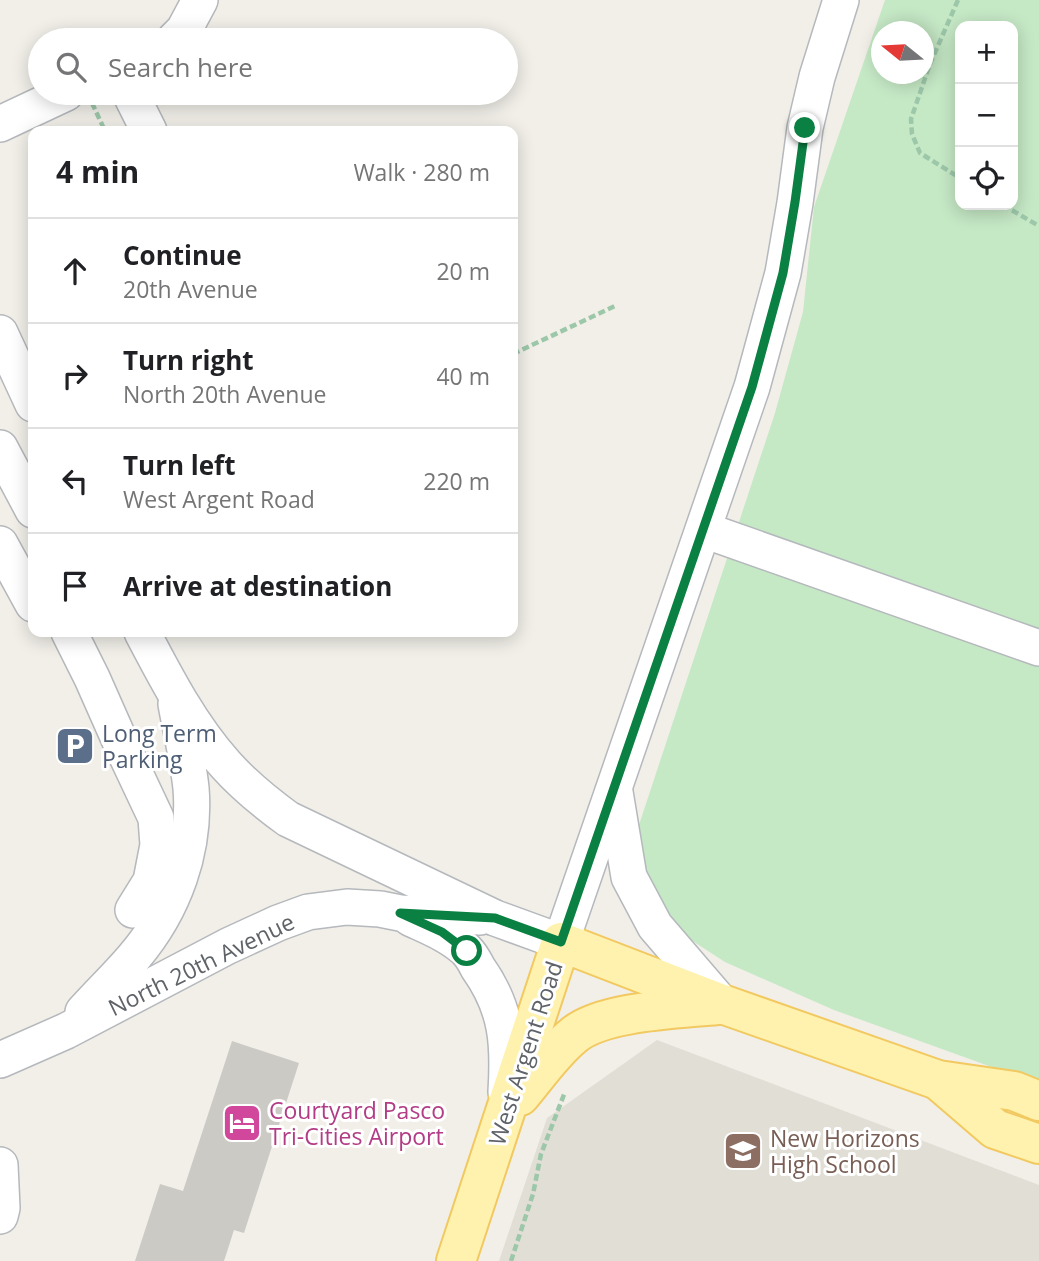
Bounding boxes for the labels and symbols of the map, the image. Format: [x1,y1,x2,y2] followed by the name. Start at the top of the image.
[871,21,934,84] north arrow
[789,112,820,143] route end
[102,717,217,775] place label: Long Term Parking
[54,725,96,767] parking icon: Long Term Parking
[103,905,299,1023] street label: North 20th Avenue
[451,935,482,966] route start
[480,957,570,1149] street label: West Argent Road
[269,1094,445,1152] place label: Courtyard Pasco Tri-Cities Airport
[221,1102,263,1144] hotel icon: Courtyard Pasco Tri-Cities Airport
[770,1122,920,1180] place label: New Horizons High School
[722,1130,764,1172] school or university icon: New Horizons High School

